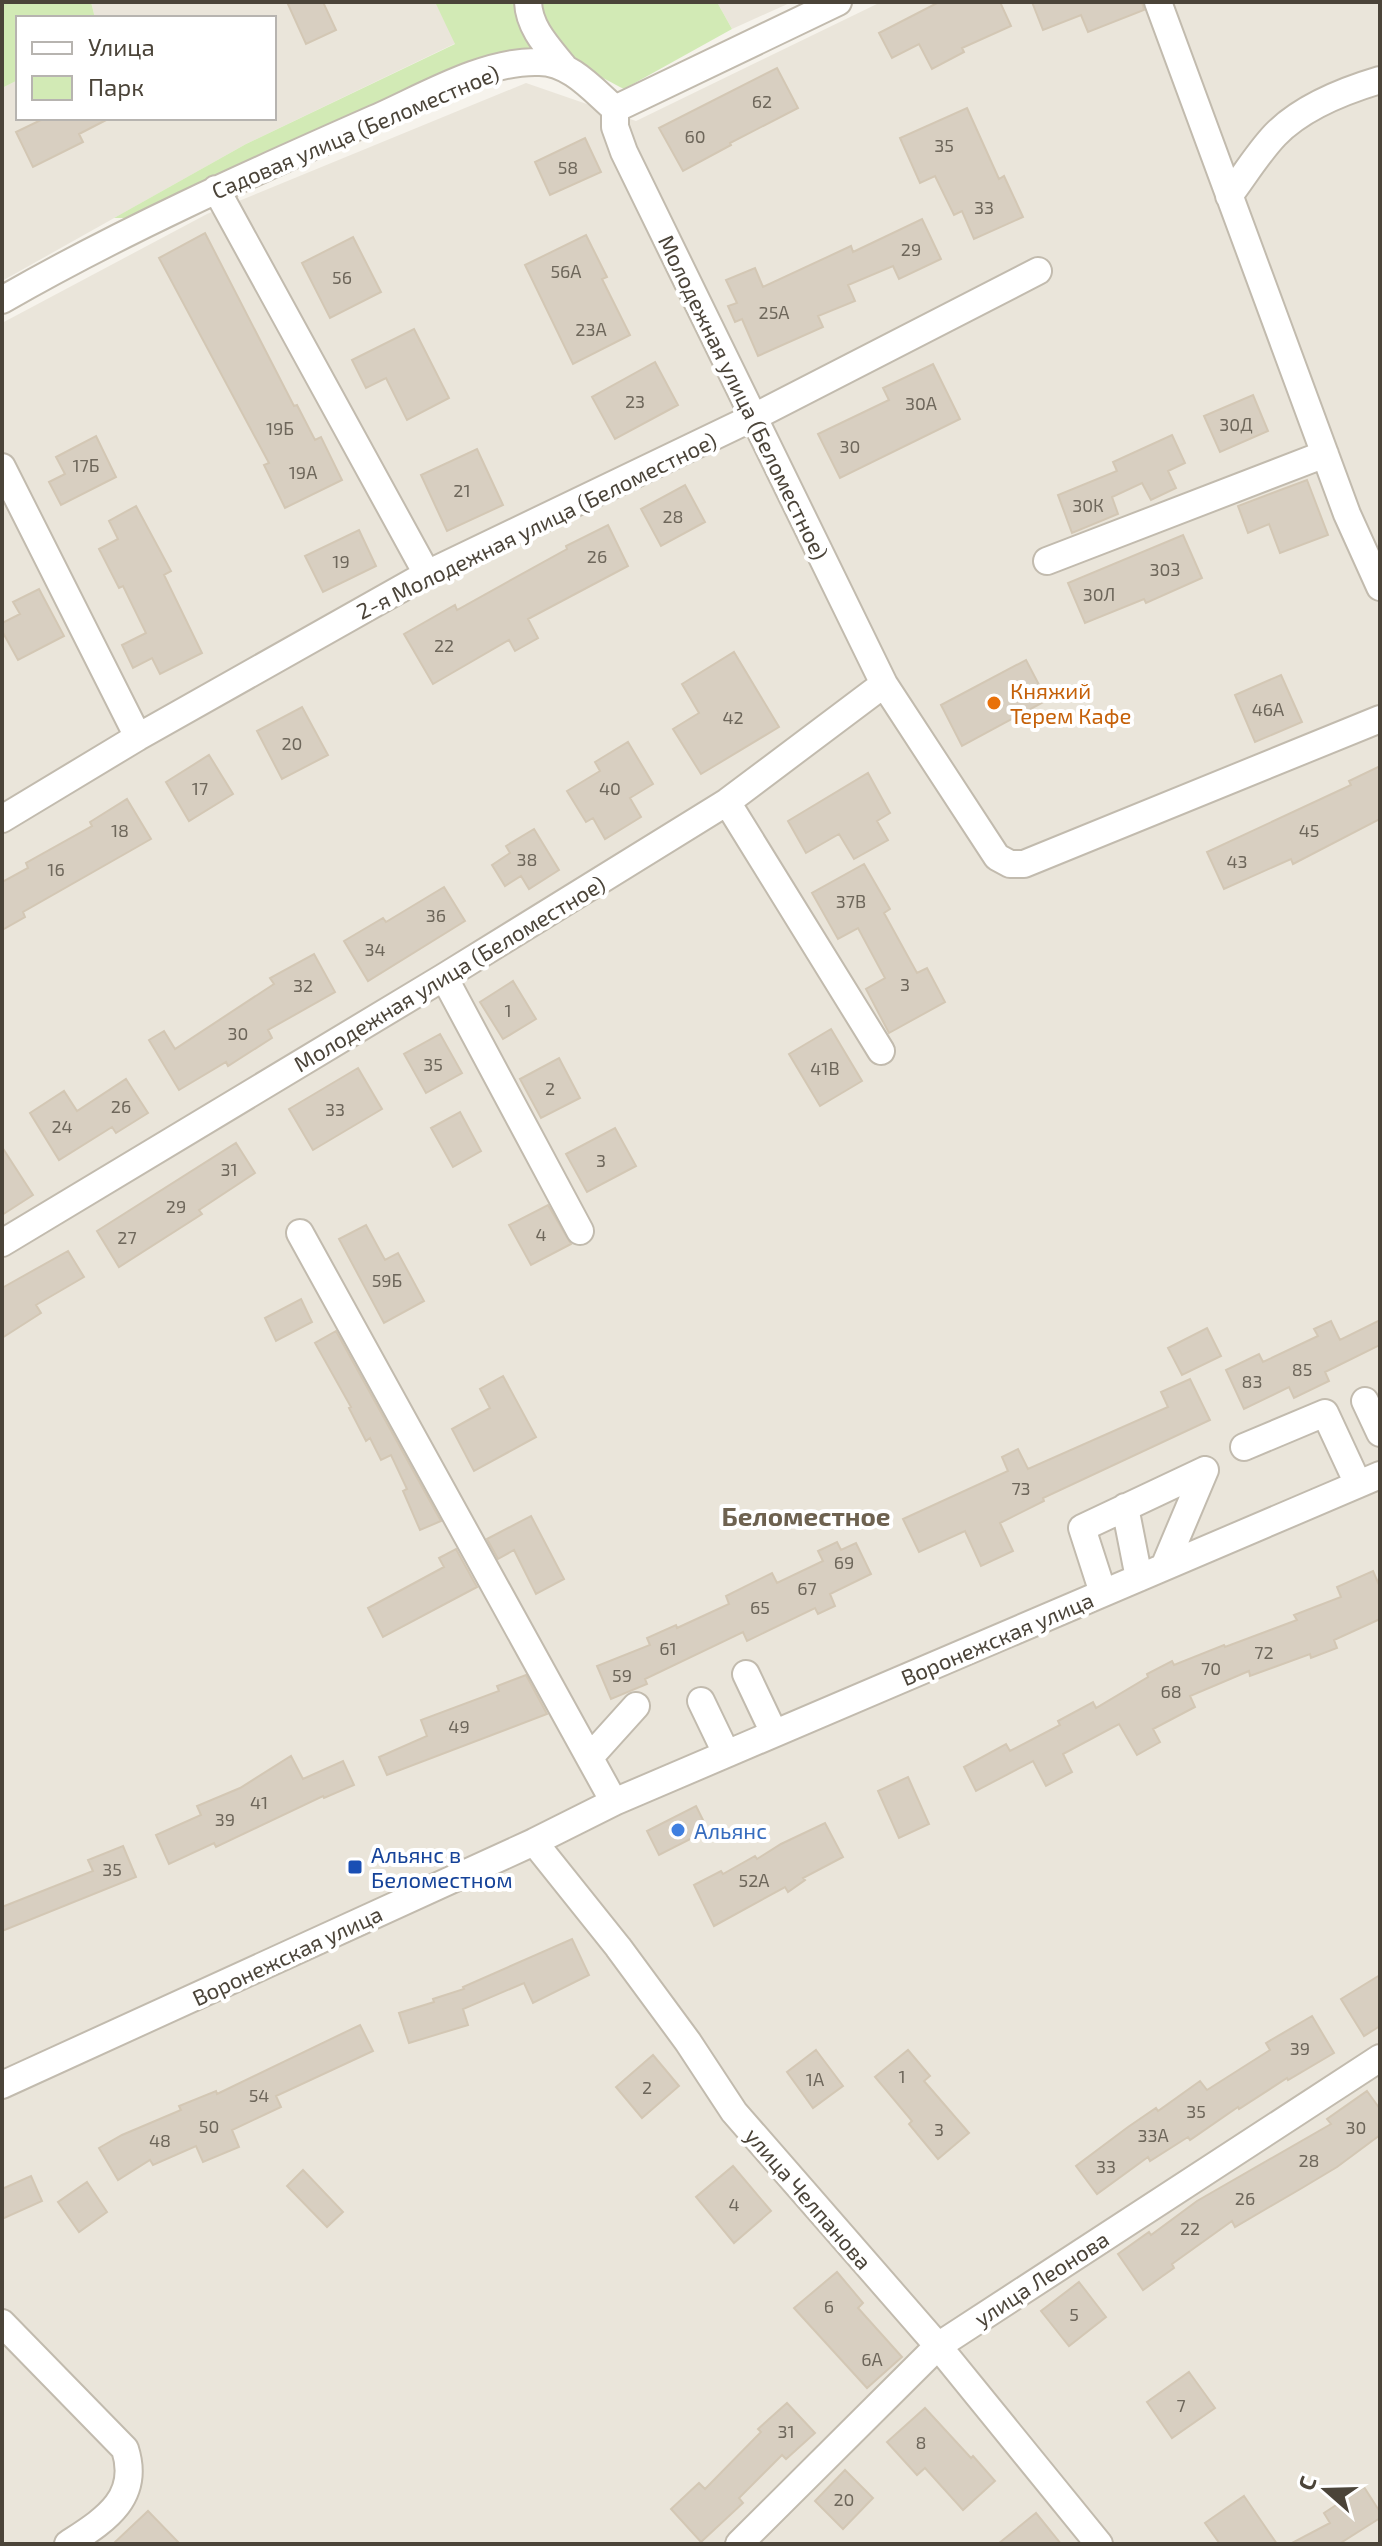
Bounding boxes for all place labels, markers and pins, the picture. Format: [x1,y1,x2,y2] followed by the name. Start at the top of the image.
[1010,677,1131,728] place label: Княжий Терем Кафе
[985,694,1003,712] marker: Княжий Терем Кафе
[694,1817,767,1843] place label: Альянс
[669,1821,687,1839] marker: Альянс
[371,1841,513,1892] place label: Альянс в Беломестном
[346,1858,364,1876] marker: Альянс в Беломестном

